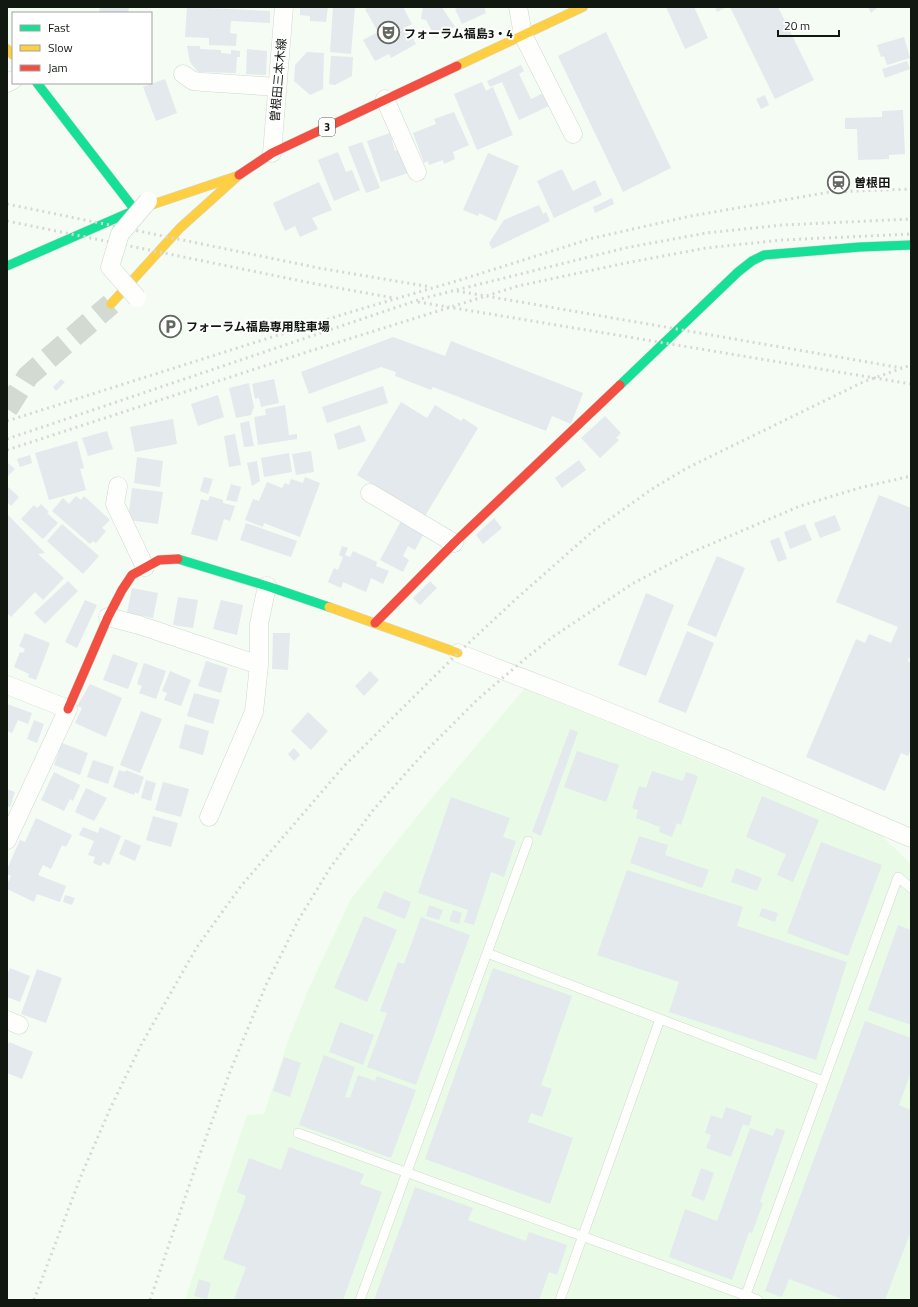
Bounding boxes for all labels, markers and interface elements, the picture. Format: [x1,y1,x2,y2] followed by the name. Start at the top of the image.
[12,12,152,84] legend
[778,12,839,38] scale bar
[784,16,810,35] text: 20 m
[48,18,71,37] text: Fast
[376,20,402,46] theatre icon: フォーラム福島3・4
[404,24,513,43] place label: フォーラム福島3・4
[265,37,291,123] street label: 曽根田三本木線
[48,38,73,57] text: Slow
[48,58,68,77] text: Jam
[319,118,335,136] road number: 3
[826,169,852,195] station icon: 曽根田
[854,173,890,192] place label: 曽根田
[157,313,183,339] parking icon: フォーラム福島専用駐車場
[186,317,330,336] place label: フォーラム福島専用駐車場

